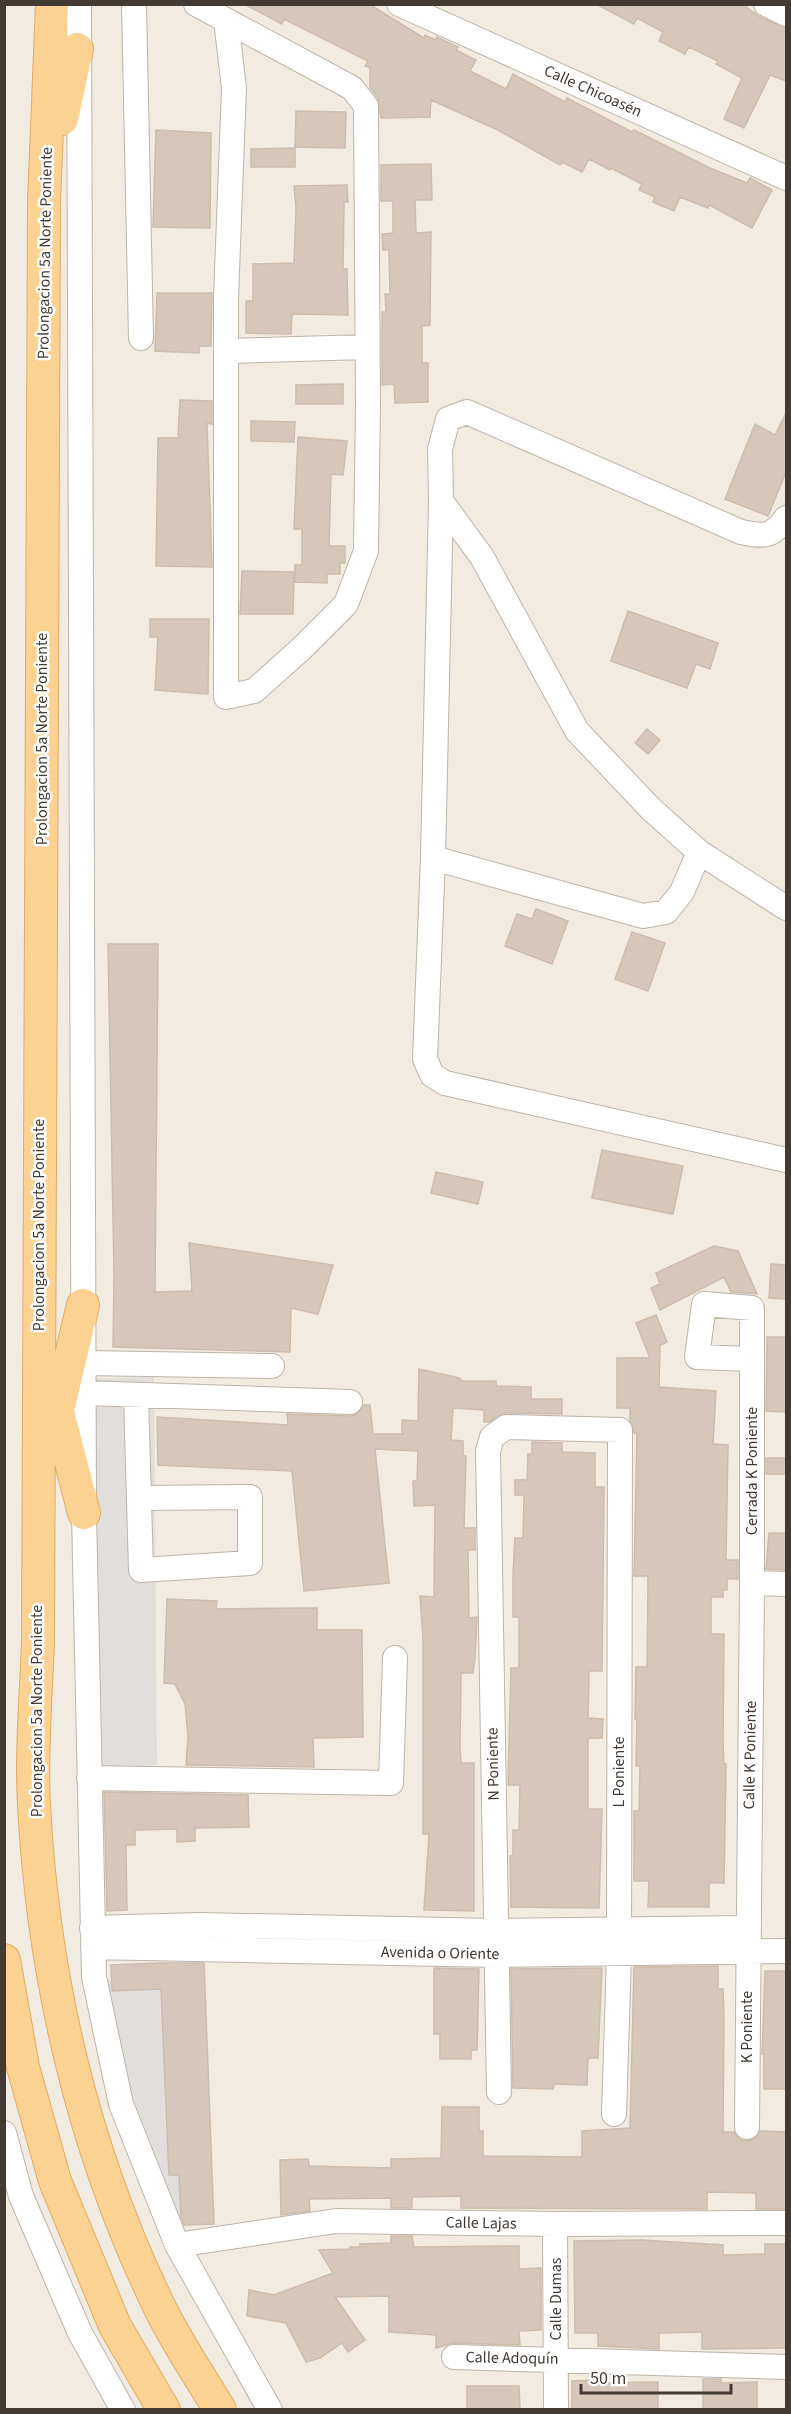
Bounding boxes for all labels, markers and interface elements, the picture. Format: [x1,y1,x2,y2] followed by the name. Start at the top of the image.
[541,60,645,122] street label: Calle Chicoasén
[32,147,58,359] street label: Prolongacion 5a Norte Poniente
[31,633,53,845] street label: Prolongacion 5a Norte Poniente
[28,1119,50,1331] street label: Prolongacion 5a Norte Poniente
[741,1407,763,1535] street label: Cerrada K Poniente
[26,1605,48,1817] street label: Prolongacion 5a Norte Poniente
[738,1700,762,1810] street label: Calle K Poniente
[481,1727,505,1801] street label: N Poniente
[608,1737,630,1807] street label: L Poniente
[381,1941,500,1965] street label: Avenida o Oriente
[736,1991,758,2063] street label: K Poniente
[445,2211,517,2235] street label: Calle Lajas
[545,2257,567,2341] street label: Calle Dumas
[465,2346,559,2370] street label: Calle Adoquín
[581,2357,731,2395] scale bar
[590,2366,626,2391] text: 50 m

